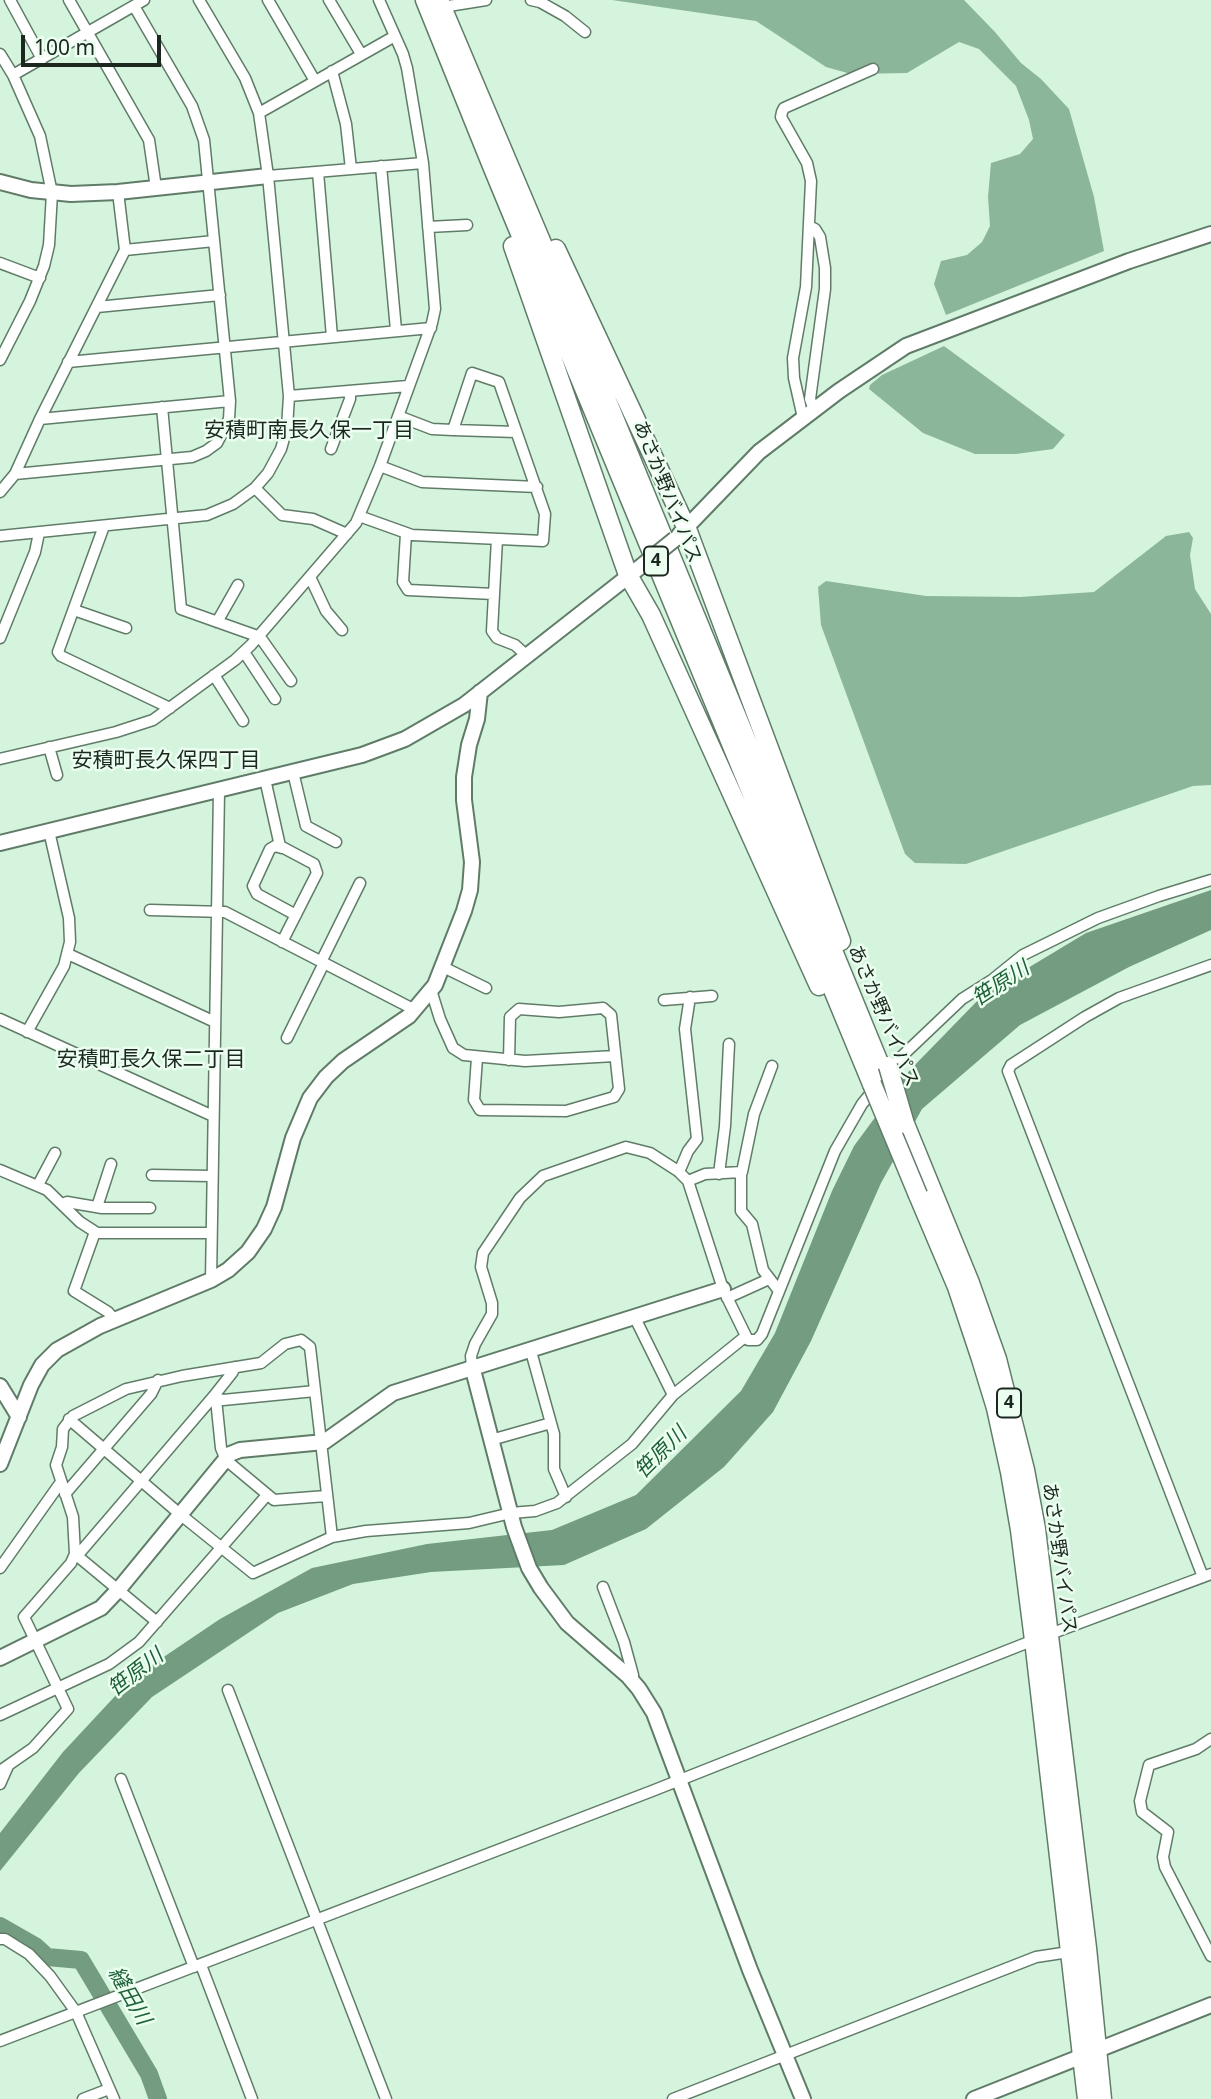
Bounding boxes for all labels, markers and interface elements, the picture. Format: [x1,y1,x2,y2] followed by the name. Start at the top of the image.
[24,21,164,65] scale bar
[34,33,95,61] text: 100 m
[628,417,706,567] street label: あさか野バイパス
[204,418,414,444] district label: 安積町南長久保一丁目
[644,546,668,576] road number: 4
[72,748,260,774] district label: 安積町長久保四丁目
[843,942,923,1090] street label: あさか野バイパス
[968,956,1034,1012] water label: 笹原川
[57,1047,245,1073] district label: 安積町長久保二丁目
[997,1388,1021,1418] road number: 4
[630,1422,692,1484] water label: 笹原川
[1037,1481,1081,1635] street label: あさか野バイパス
[103,1644,169,1702] water label: 笹原川
[102,1962,156,2030] water label: 縫田川

